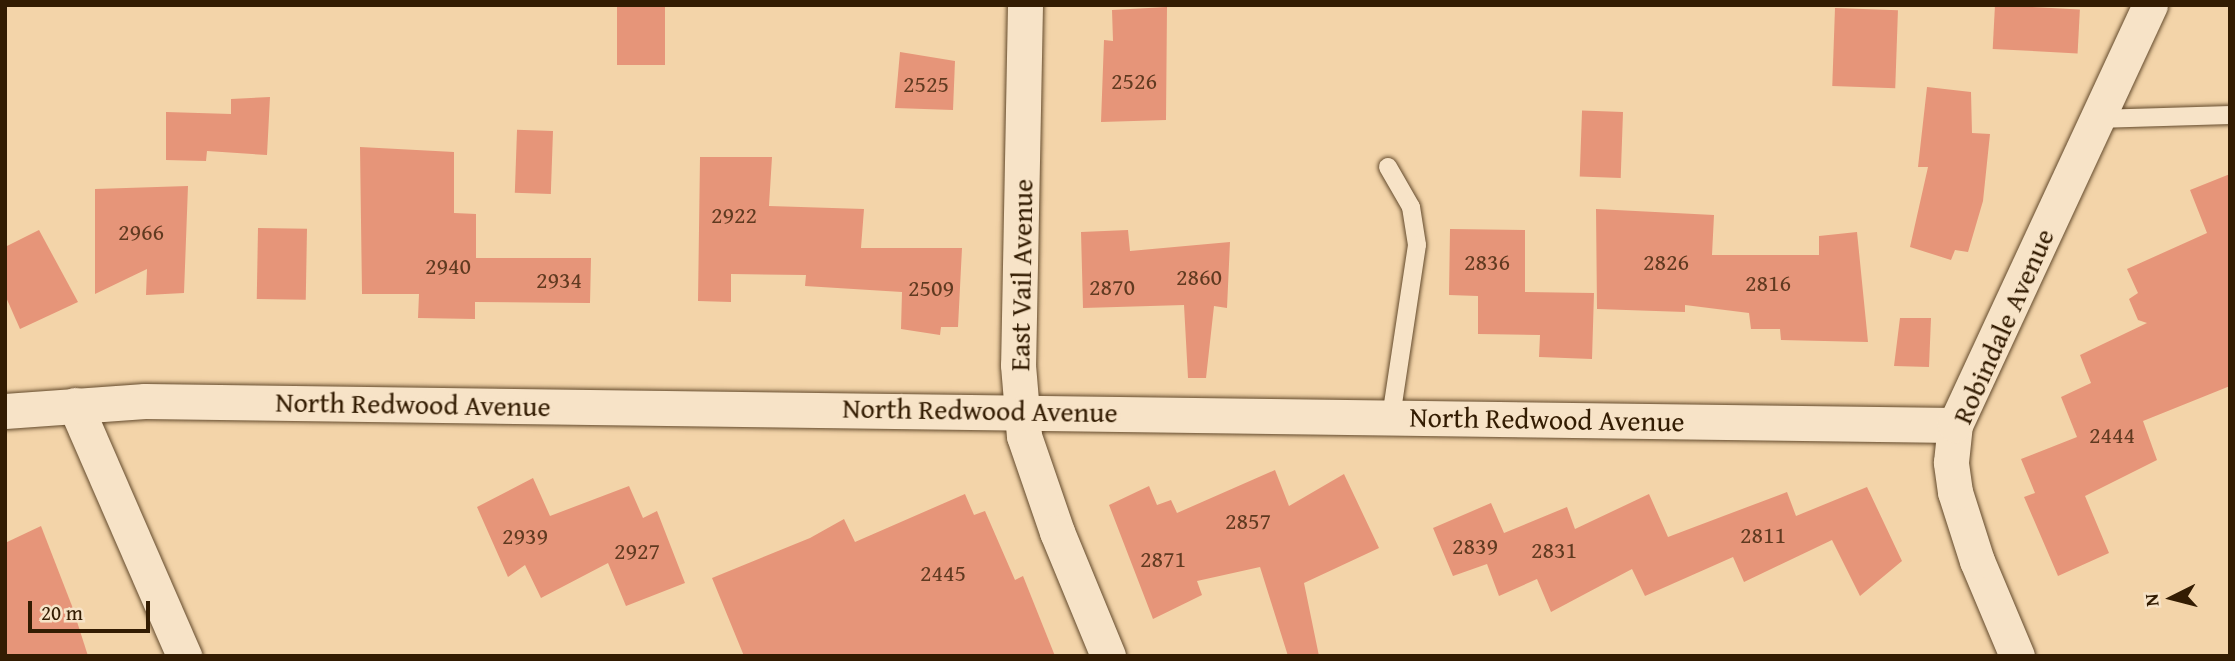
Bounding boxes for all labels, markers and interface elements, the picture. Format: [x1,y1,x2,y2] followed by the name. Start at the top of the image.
[1111,67,1157,95] house number: 2526
[903,70,949,98] house number: 2525
[1003,179,1039,371] street label: East Vail Avenue
[711,201,757,229] house number: 2922
[118,218,164,246] house number: 2966
[1945,223,2061,429] street label: Robindale Avenue
[1464,248,1510,276] house number: 2836
[1643,248,1689,276] house number: 2826
[425,252,471,280] house number: 2940
[1176,263,1222,291] house number: 2860
[536,266,582,294] house number: 2934
[1745,269,1791,297] house number: 2816
[1089,273,1135,301] house number: 2870
[908,274,954,302] house number: 2509
[275,385,551,423] street label: North Redwood Avenue
[842,391,1118,429] street label: North Redwood Avenue
[1409,400,1685,438] street label: North Redwood Avenue
[2089,421,2135,449] house number: 2444
[1225,507,1271,535] house number: 2857
[1740,521,1786,549] house number: 2811
[502,522,548,550] house number: 2939
[1452,532,1498,560] house number: 2839
[1531,536,1577,564] house number: 2831
[614,537,660,565] house number: 2927
[1140,545,1186,573] house number: 2871
[920,559,966,587] house number: 2445
[2137,563,2207,633] north arrow
[32,588,154,632] scale bar
[2137,592,2166,608] text: N
[41,597,83,628] text: 20 m

